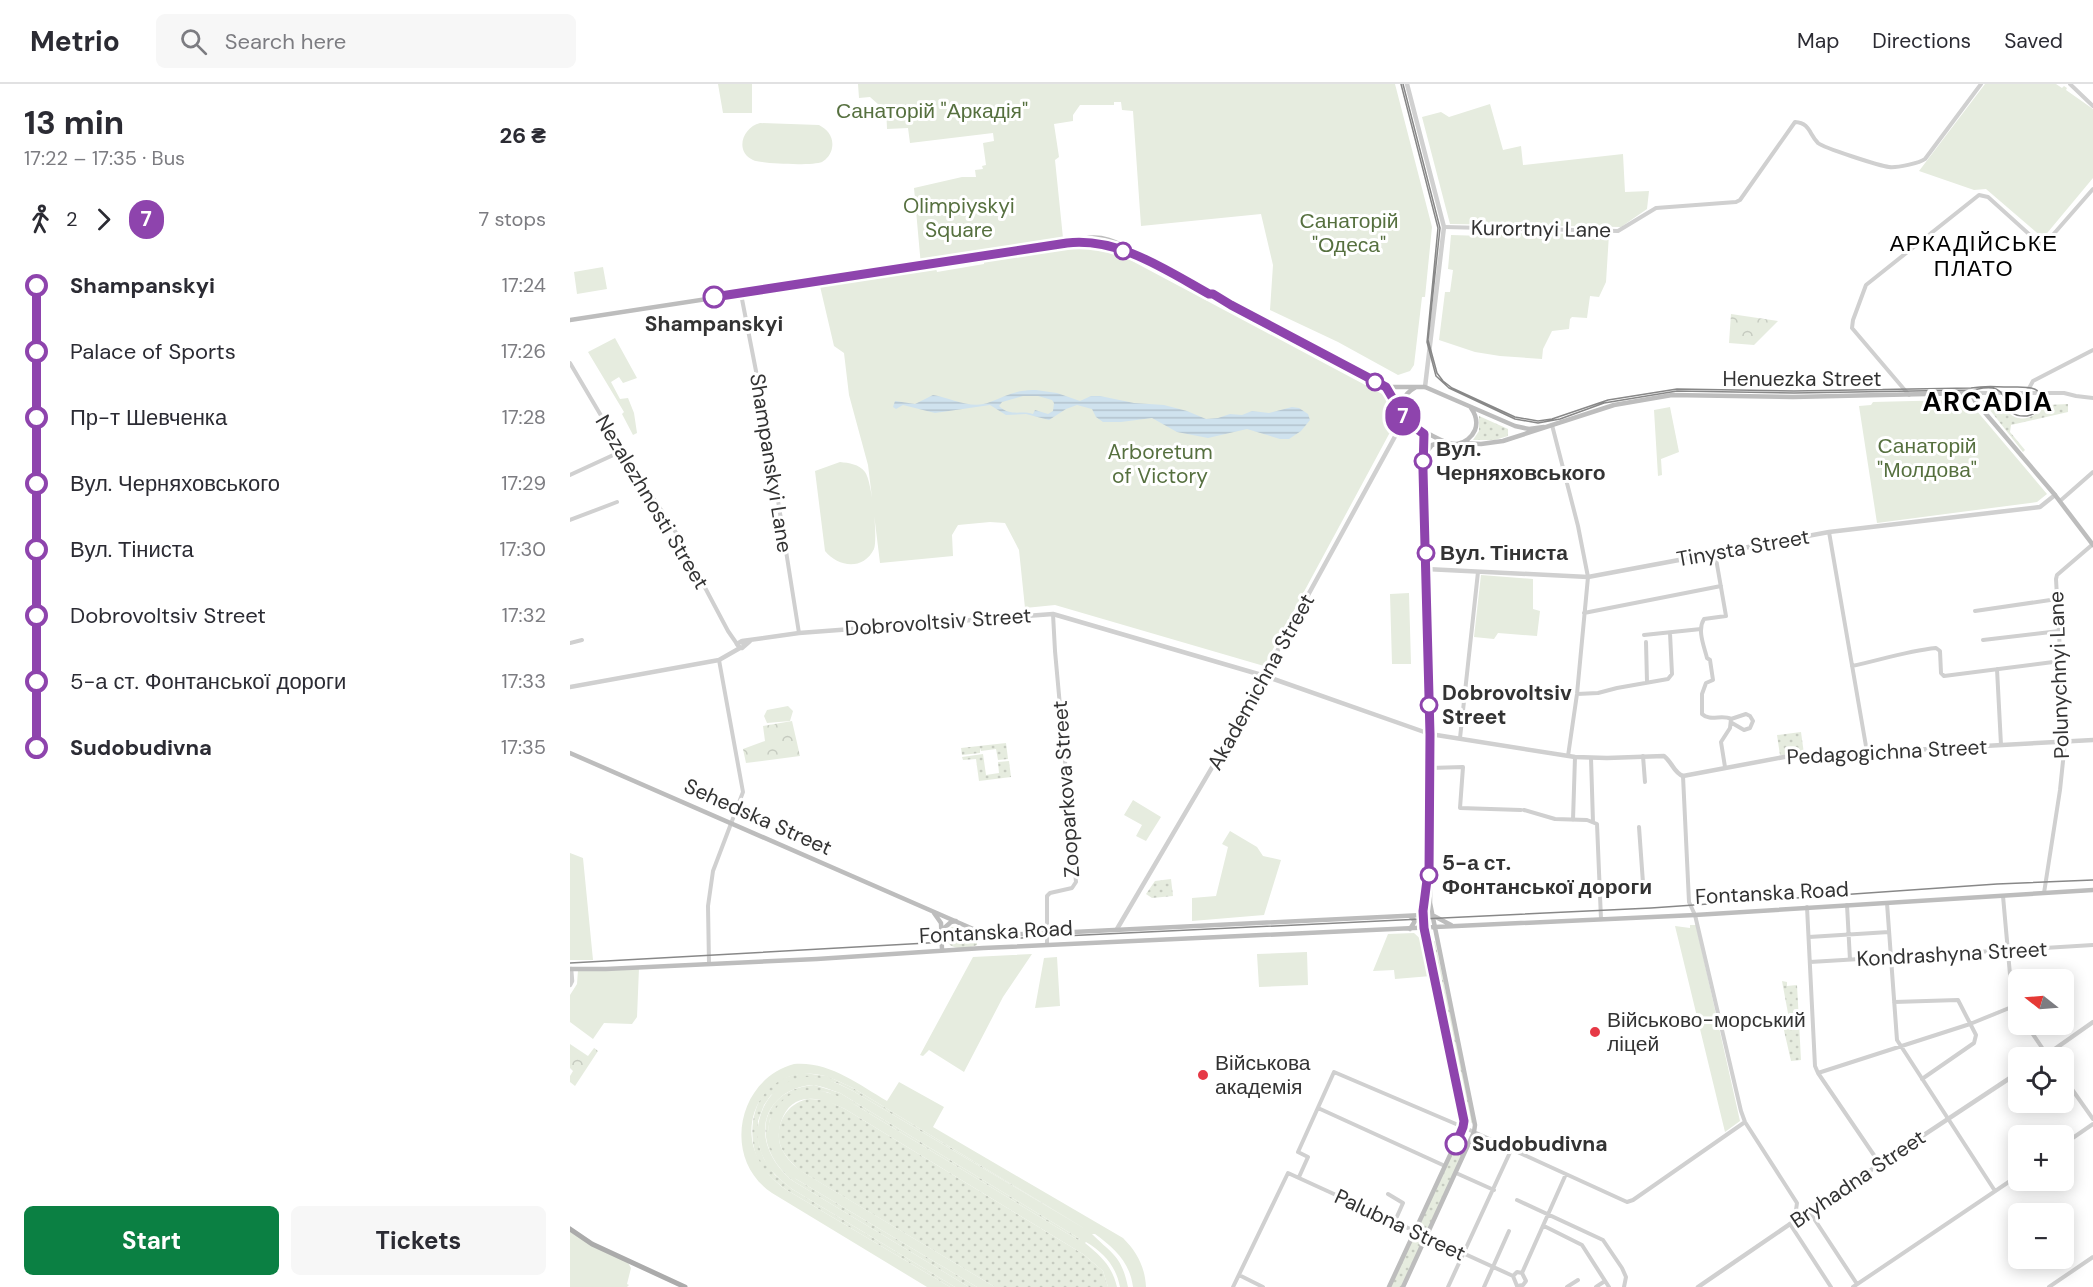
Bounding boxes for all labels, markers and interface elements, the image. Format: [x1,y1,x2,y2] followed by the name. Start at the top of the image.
[156,14,576,68] search box
[30,23,120,60] text: Metrio
[177,25,210,58] icon: search
[225,27,346,56] text: Search here
[1797,27,1839,55] text: Map
[1872,27,1971,55] text: Directions
[2004,27,2063,55] text: Saved
[836,97,1028,125] park label: Санаторій "Аркадія"
[24,101,124,144] text: 13 min
[500,121,546,150] text: 26 ₴
[24,145,185,171] text: 17:22 – 17:35 · Bus
[903,192,1015,244] park label: Olimpiyskyi Square
[24,203,57,236] icon: walk
[87,203,120,236] icon: forward
[141,205,152,233] text: 7
[66,206,78,232] text: 2
[478,206,546,232] text: 7 stops
[1299,207,1399,259] park label: Санаторій "Одеса"
[1471,214,1611,244] street label: Kurortnyi Lane
[1890,229,2058,283] district label: АРКАДІЙСЬКЕ ПЛАТО
[1114,242,1132,260] unlabelled marker
[70,271,215,300] text: Shampanskyi
[502,272,546,298] text: 17:24
[703,286,725,308] marker: Shampanskyi
[645,310,783,338] place label: Shampanskyi
[70,337,236,366] text: Palace of Sports
[501,338,546,364] text: 17:26
[1723,365,1881,393] street label: Henuezka Street
[743,371,799,555] street label: Shampanskyi Lane
[1366,373,1384,391] unlabelled marker
[1922,384,2054,419] district label: ARCADIA
[1384,396,1422,436] line badge: 7
[1397,402,1409,430] text: 7
[70,403,227,432] text: Пр-т Шевченка
[502,404,546,430] text: 17:28
[589,410,715,594] street label: Nezalezhnosti Street
[1877,432,1977,484] park label: Санаторій "Молдова"
[1436,435,1606,487] place label: Вул. Черняховського
[1107,438,1213,490] park label: Arboretum of Victory
[1414,452,1432,470] marker: Вул. Черняховського
[70,469,280,498] text: Вул. Черняховського
[501,470,546,496] text: 17:29
[1674,523,1812,573] street label: Tinysta Street
[70,535,194,564] text: Вул. Тіниста
[500,536,546,562] text: 17:30
[1440,539,1568,567] place label: Вул. Тіниста
[1417,544,1435,562] marker: Вул. Тіниста
[1201,589,1321,775] street label: Akademichna Street
[2042,591,2076,759] street label: Polunychnyi Lane
[70,601,266,630] text: Dobrovoltsiv Street
[502,602,546,628] text: 17:32
[844,602,1032,642] street label: Dobrovoltsiv Street
[70,667,346,696] text: 5-а ст. Фонтанської дороги
[501,668,546,694] text: 17:33
[1442,679,1572,731] place label: Dobrovoltsiv Street
[1420,696,1438,714] marker: Dobrovoltsiv Street
[1046,700,1086,878] street label: Zooparkova Street
[70,733,212,762] text: Sudobudivna
[1786,733,1988,771] street label: Pedagogichna Street
[501,734,546,760] text: 17:35
[680,772,836,862] street label: Sehedska Street
[1442,849,1652,901] place label: 5-а ст. Фонтанської дороги
[1420,866,1438,884] marker: 5-а ст. Фонтанської дороги
[1694,875,1850,911] street label: Fontanska Road
[918,914,1074,950] street label: Fontanska Road
[1856,935,2048,973] street label: Kondrashyna Street
[2008,969,2074,1035] north arrow
[2008,969,2074,1269] map controls
[1607,1006,1806,1058] place label: Військово-морський ліцей
[1588,1025,1602,1039] marker: Військово-морський ліцей
[2008,1047,2074,1113] button: locate
[1215,1049,1311,1101] place label: Військова академія
[1196,1068,1210,1082] marker: Військова академія
[1785,1123,1931,1235] street label: Bryhadna Street
[2008,1125,2074,1191] button: +
[1472,1130,1608,1158] place label: Sudobudivna
[1445,1133,1467,1155] marker: Sudobudivna
[1330,1182,1470,1268] street label: Palubna Street
[2008,1203,2074,1269] button: −
[24,1206,279,1275] button: Start
[291,1206,546,1275] button: Tickets

